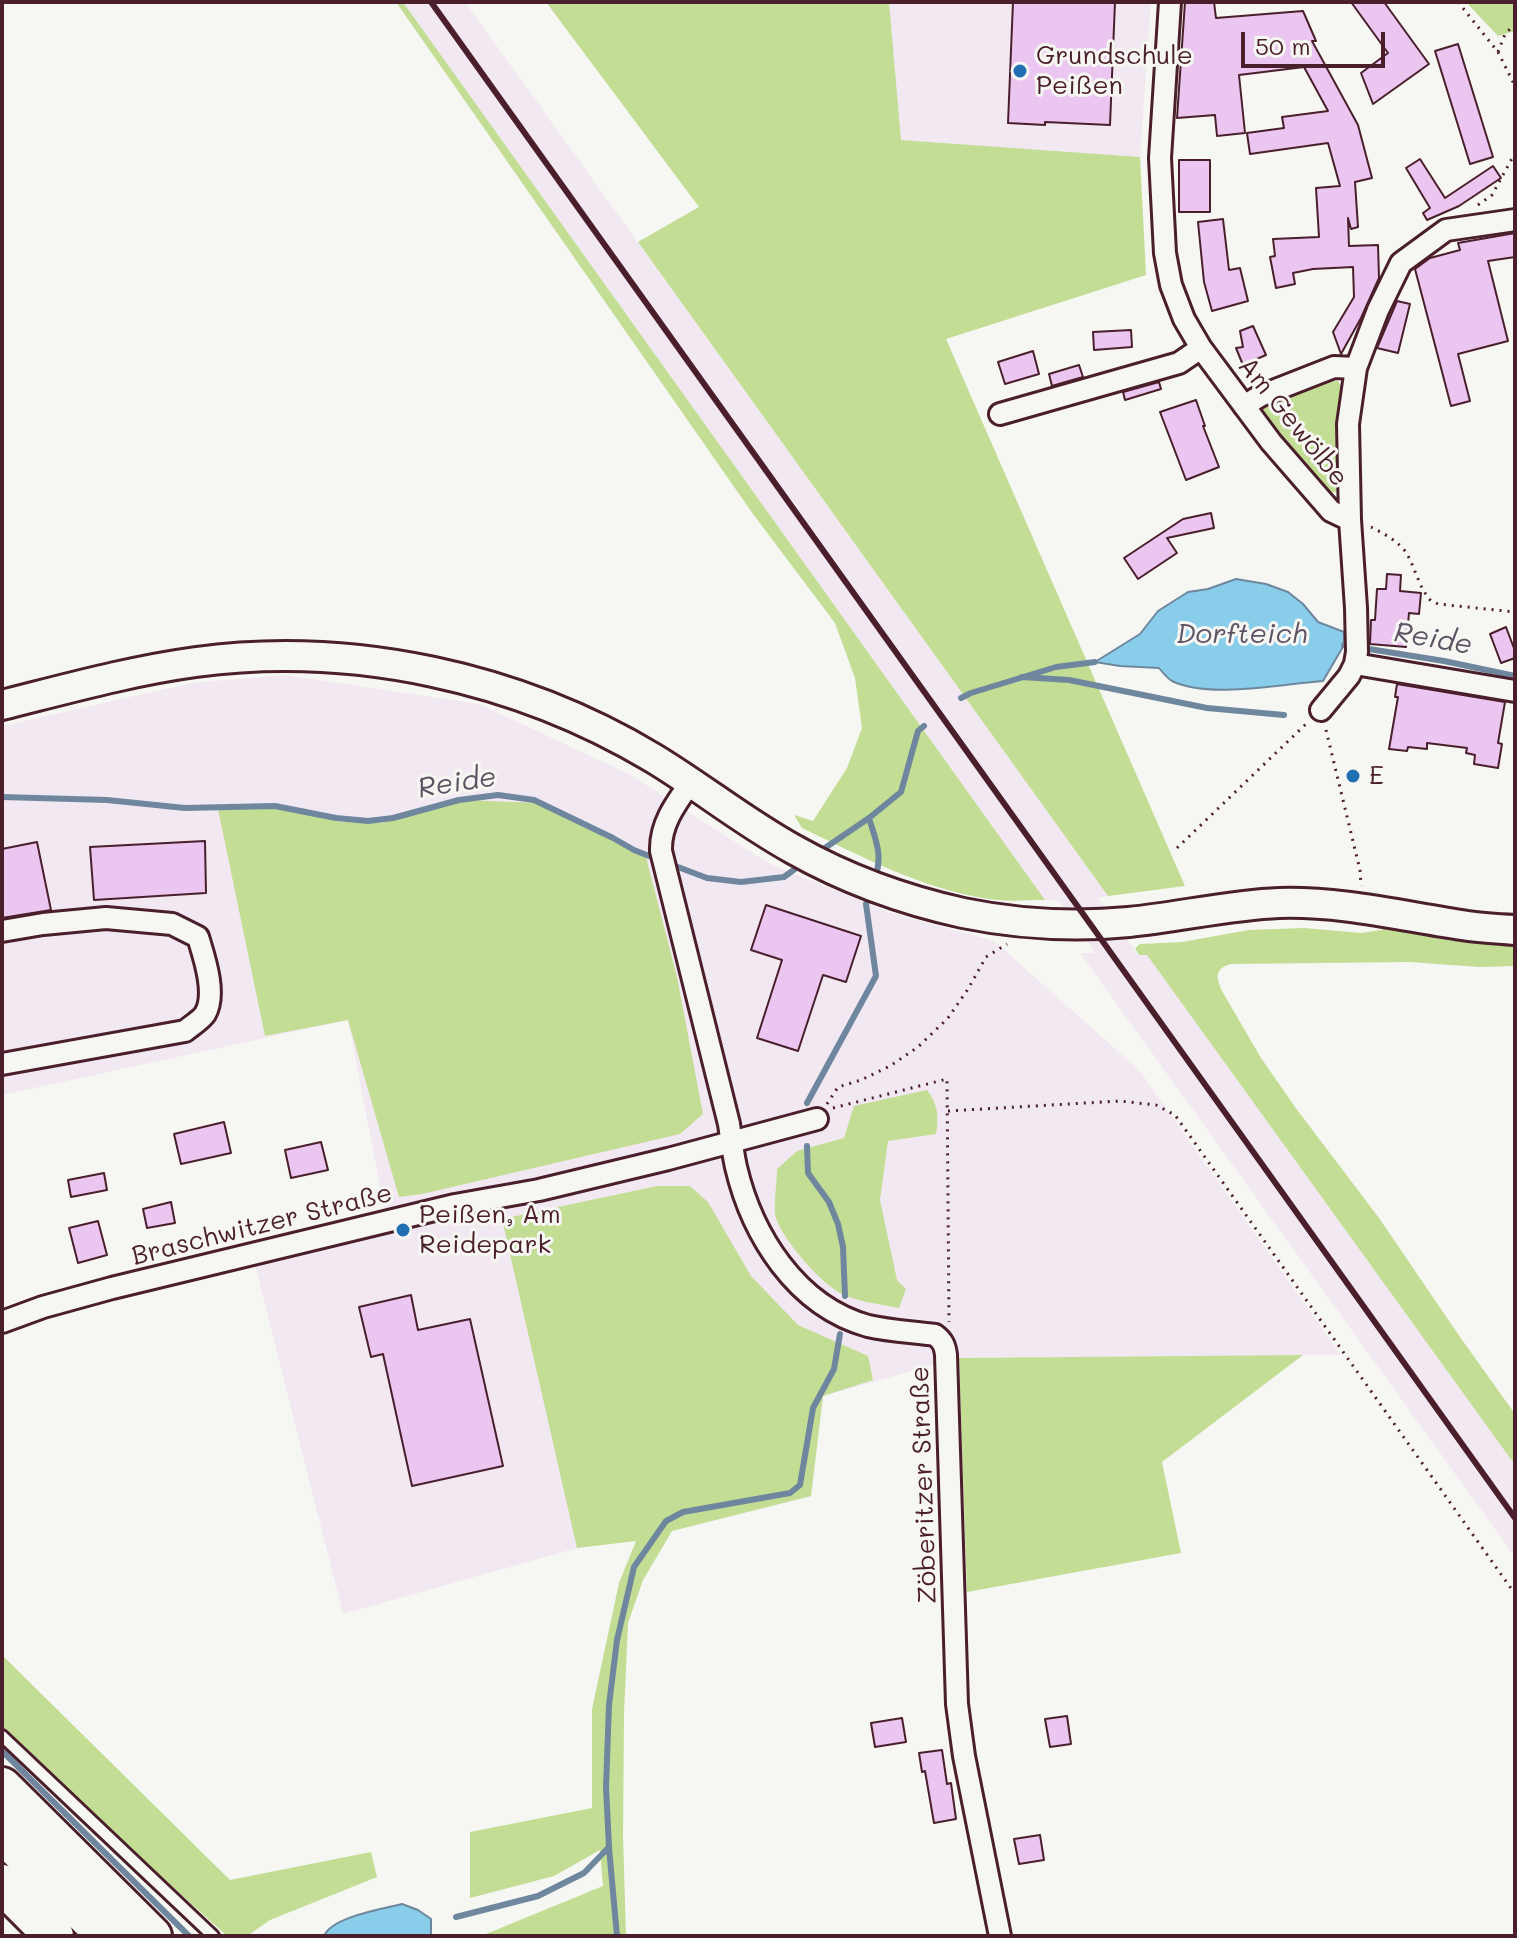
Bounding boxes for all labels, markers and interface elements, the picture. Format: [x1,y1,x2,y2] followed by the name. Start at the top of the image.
[1245,16,1389,66] scale bar
[1255,30,1311,61] text: 50 m
[1036,40,1193,102] place label: Grundschule Peißen
[1011,62,1029,80] marker: Grundschule Peißen
[1231,351,1355,493] street label: Am Gewölbe
[1391,616,1475,662] water label: Reide
[1176,617,1308,651] water label: Dorfteich
[415,760,499,806] water label: Reide
[1369,760,1384,792] place label: E
[1344,767,1362,785] marker: E
[129,1178,395,1272] street label: Braschwitzer Straße
[419,1199,561,1260] place label: Peißen, Am Reidepark
[394,1221,412,1239] marker: Peißen, Am Reidepark
[904,1366,944,1604] street label: Zöberitzer Straße

